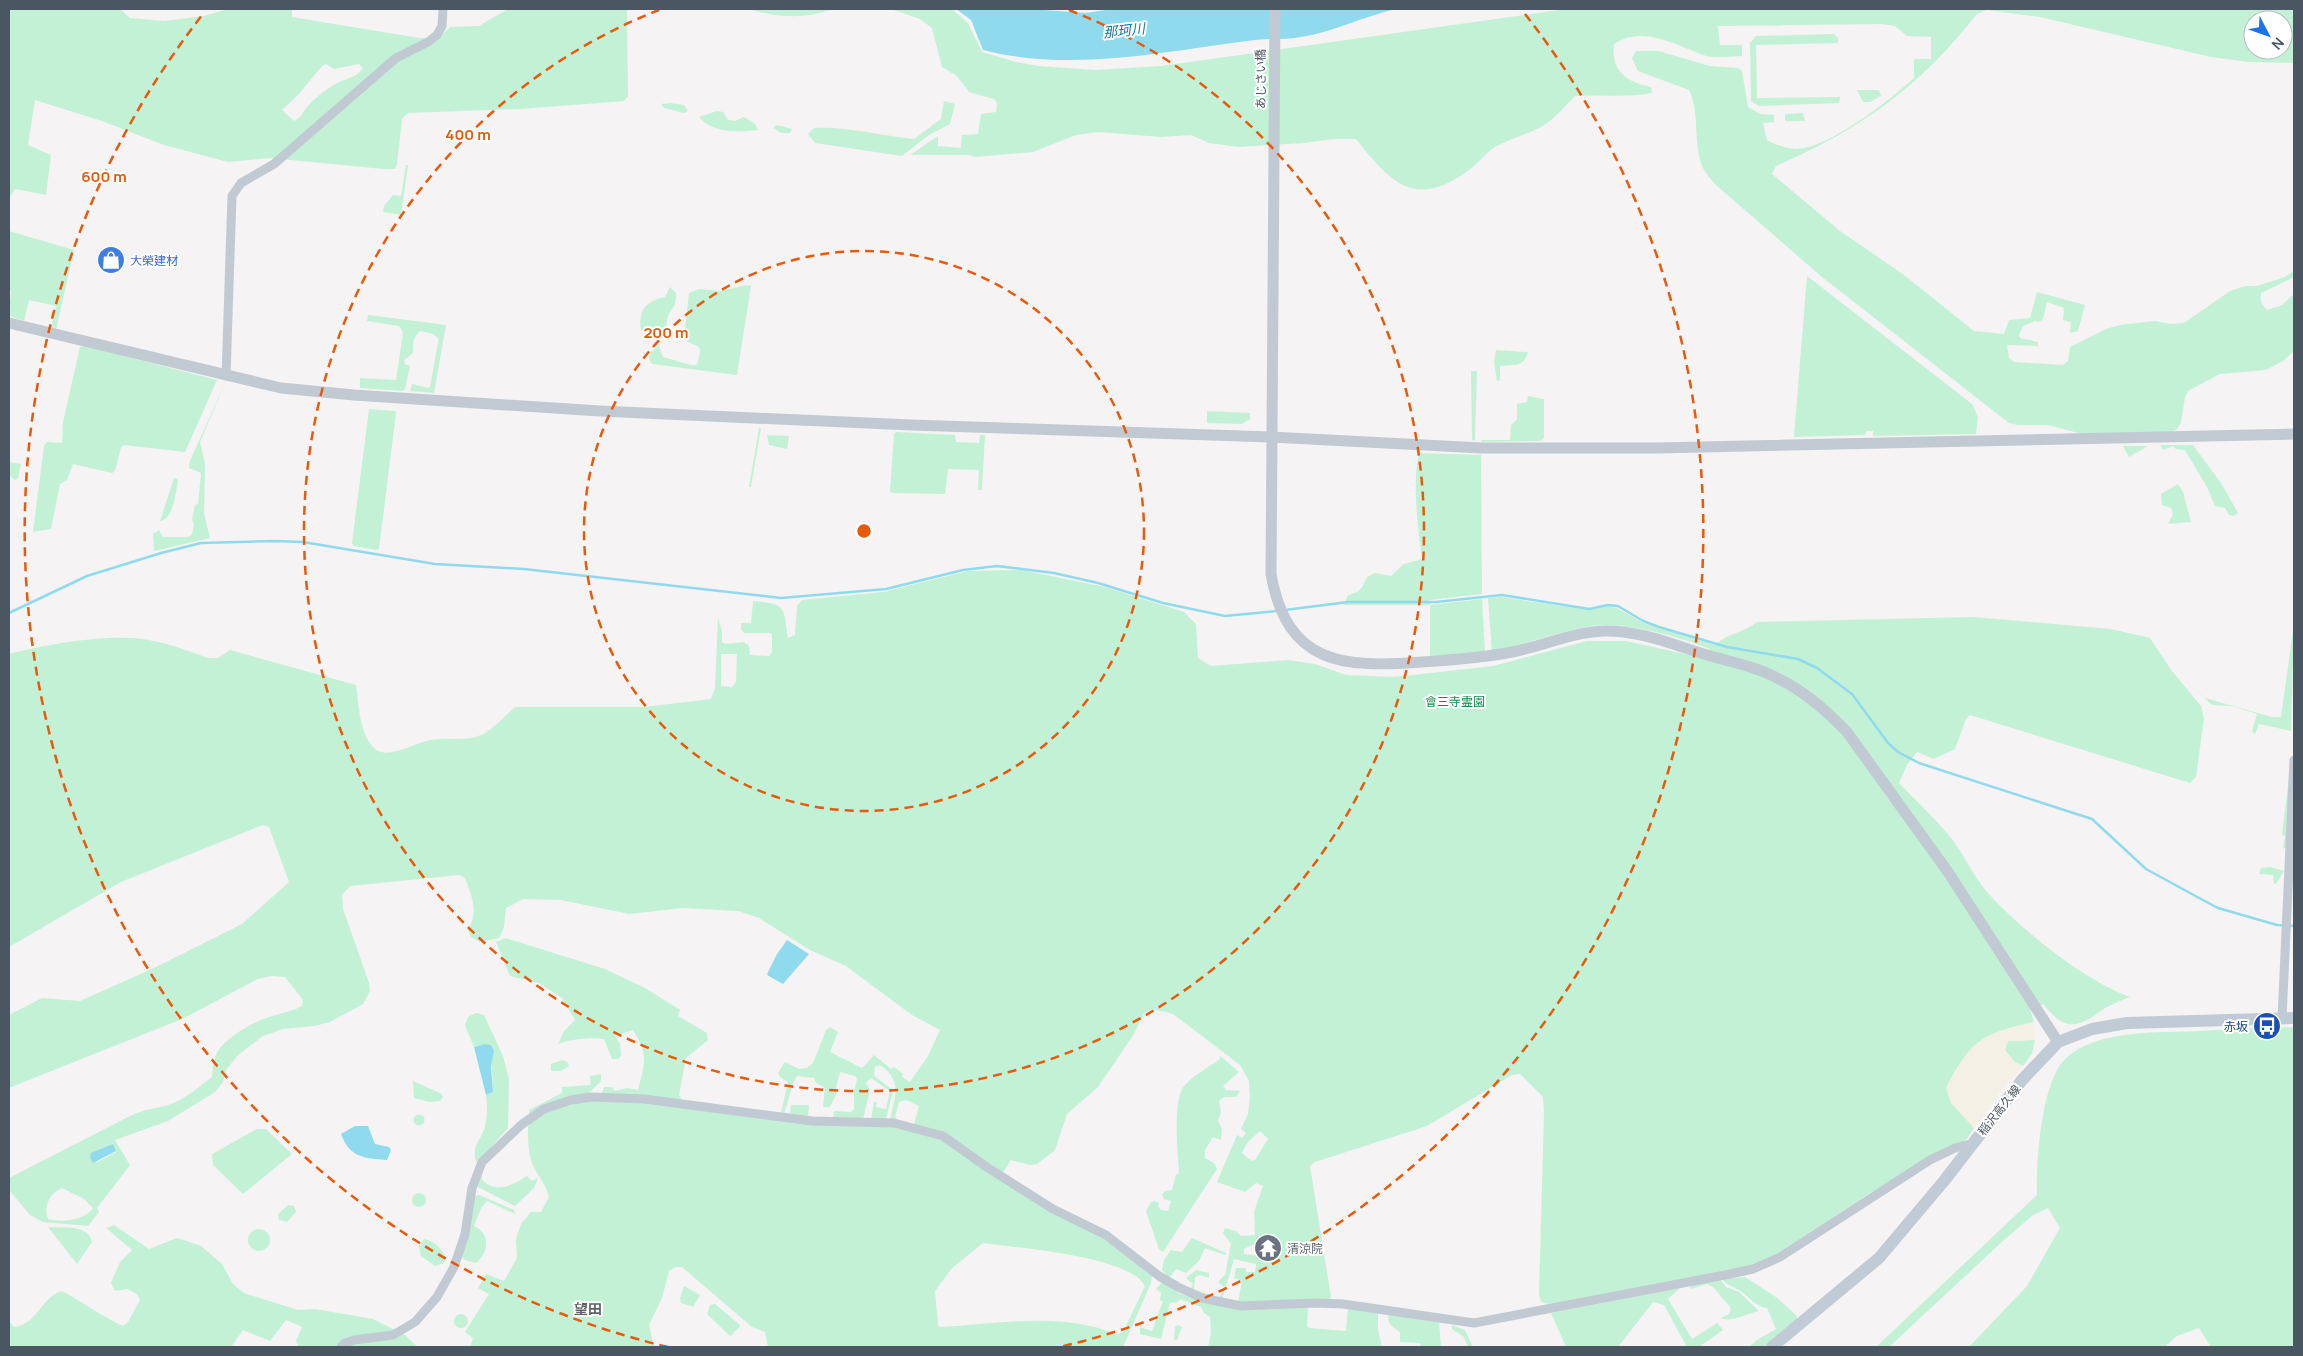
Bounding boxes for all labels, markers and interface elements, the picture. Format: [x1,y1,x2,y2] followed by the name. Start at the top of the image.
[2243,10,2293,60] north arrow
[1102,18,1148,42] water label: 那珂川
[2268,34,2289,54] text: N
[1252,49,1269,109] street label: あじさい橋
[445,124,491,145] text: 400 m
[81,166,127,187] text: 600 m
[96,245,126,275] shop icon: 大榮建材
[130,252,178,269] place label: 大榮建材
[643,322,689,343] text: 200 m
[855,522,873,540] centre of rings
[1425,693,1485,710] park label: 會三寺霊園
[2252,1011,2282,1041] bus stop icon: 赤坂
[2224,1018,2248,1035] place label: 赤坂
[1974,1081,2024,1139] street label: 稲沢高久線
[1253,1233,1283,1263] temple icon: 清涼院
[1287,1240,1323,1257] place label: 清涼院
[574,1299,602,1318] district label: 望田

